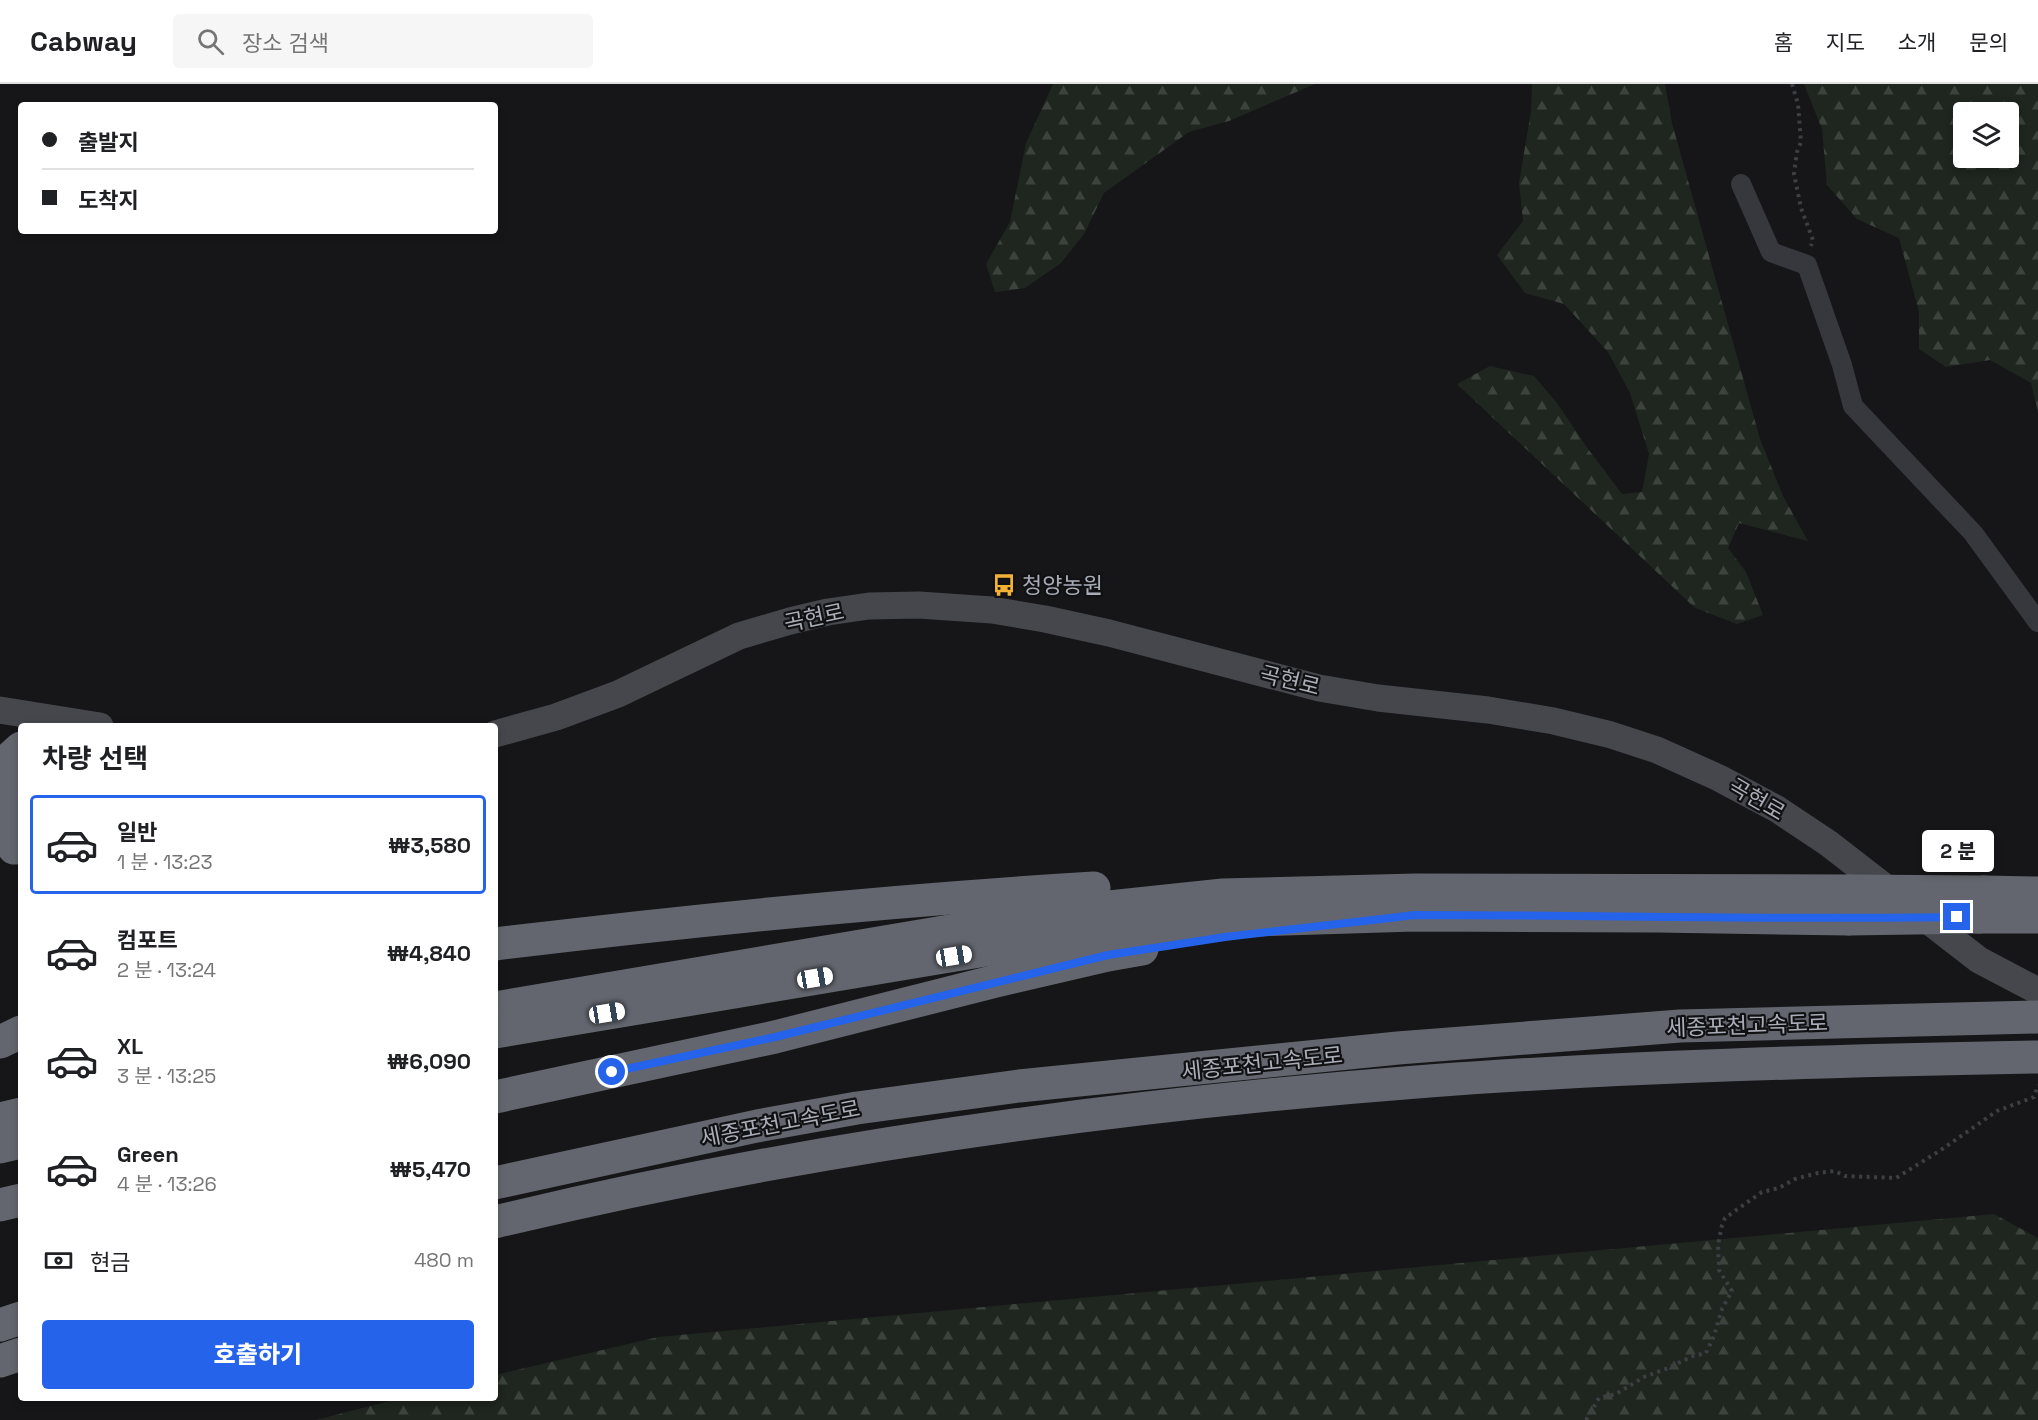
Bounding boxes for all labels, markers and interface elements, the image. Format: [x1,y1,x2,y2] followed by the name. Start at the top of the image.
[173,14,593,68] search box
[30,23,137,59] text: Cabway
[194,25,227,58] icon: search
[242,29,329,57] text: 장소 검색
[1774,29,1793,56] text: 홈
[1826,29,1865,56] text: 지도
[1898,29,1936,56] text: 소개
[1969,29,2008,56] text: 문의
[1953,102,2019,168] map controls
[1953,102,2019,168] button: layers
[78,128,139,156] text: 출발지
[78,186,139,214] text: 도착지
[1022,571,1103,599] place label: 청양농원
[991,572,1017,598] bus stop icon: 청양농원
[781,597,847,637] street label: 곡현로
[1257,659,1323,701] street label: 곡현로
[42,741,148,776] text: 차량 선택
[1724,772,1790,826] street label: 곡현로
[45,818,99,872] icon: car
[117,818,157,846] text: 일반
[1921,830,1993,872] callout: 2 분
[388,831,471,859] text: ₩3,580
[1940,838,1976,864] text: 2 분
[117,849,213,875] text: 1 분 · 13:23
[1943,903,1970,930] route end
[45,926,99,980] icon: car
[117,926,178,954] text: 컴포트
[387,939,471,967] text: ₩4,840
[935,944,973,968] car
[117,957,216,983] text: 2 분 · 13:24
[796,966,834,990] car
[588,1001,626,1025] car
[1666,1008,1828,1042] street label: 세종포천고속도로
[117,1032,143,1060] text: XL
[45,1034,99,1088] icon: car
[1180,1041,1344,1085] street label: 세종포천고속도로
[387,1047,471,1075] text: ₩6,090
[598,1058,625,1085] route start
[117,1063,216,1089] text: 3 분 · 13:25
[698,1094,862,1152] street label: 세종포천고속도로
[117,1140,179,1168] text: Green
[45,1142,99,1196] icon: car
[389,1155,471,1183] text: ₩5,470
[117,1171,217,1197] text: 4 분 · 13:26
[42,1244,75,1277] icon: cash
[414,1247,474,1273] text: 480 m
[90,1248,130,1276] text: 현금
[42,1320,474,1389] button: 호출하기

